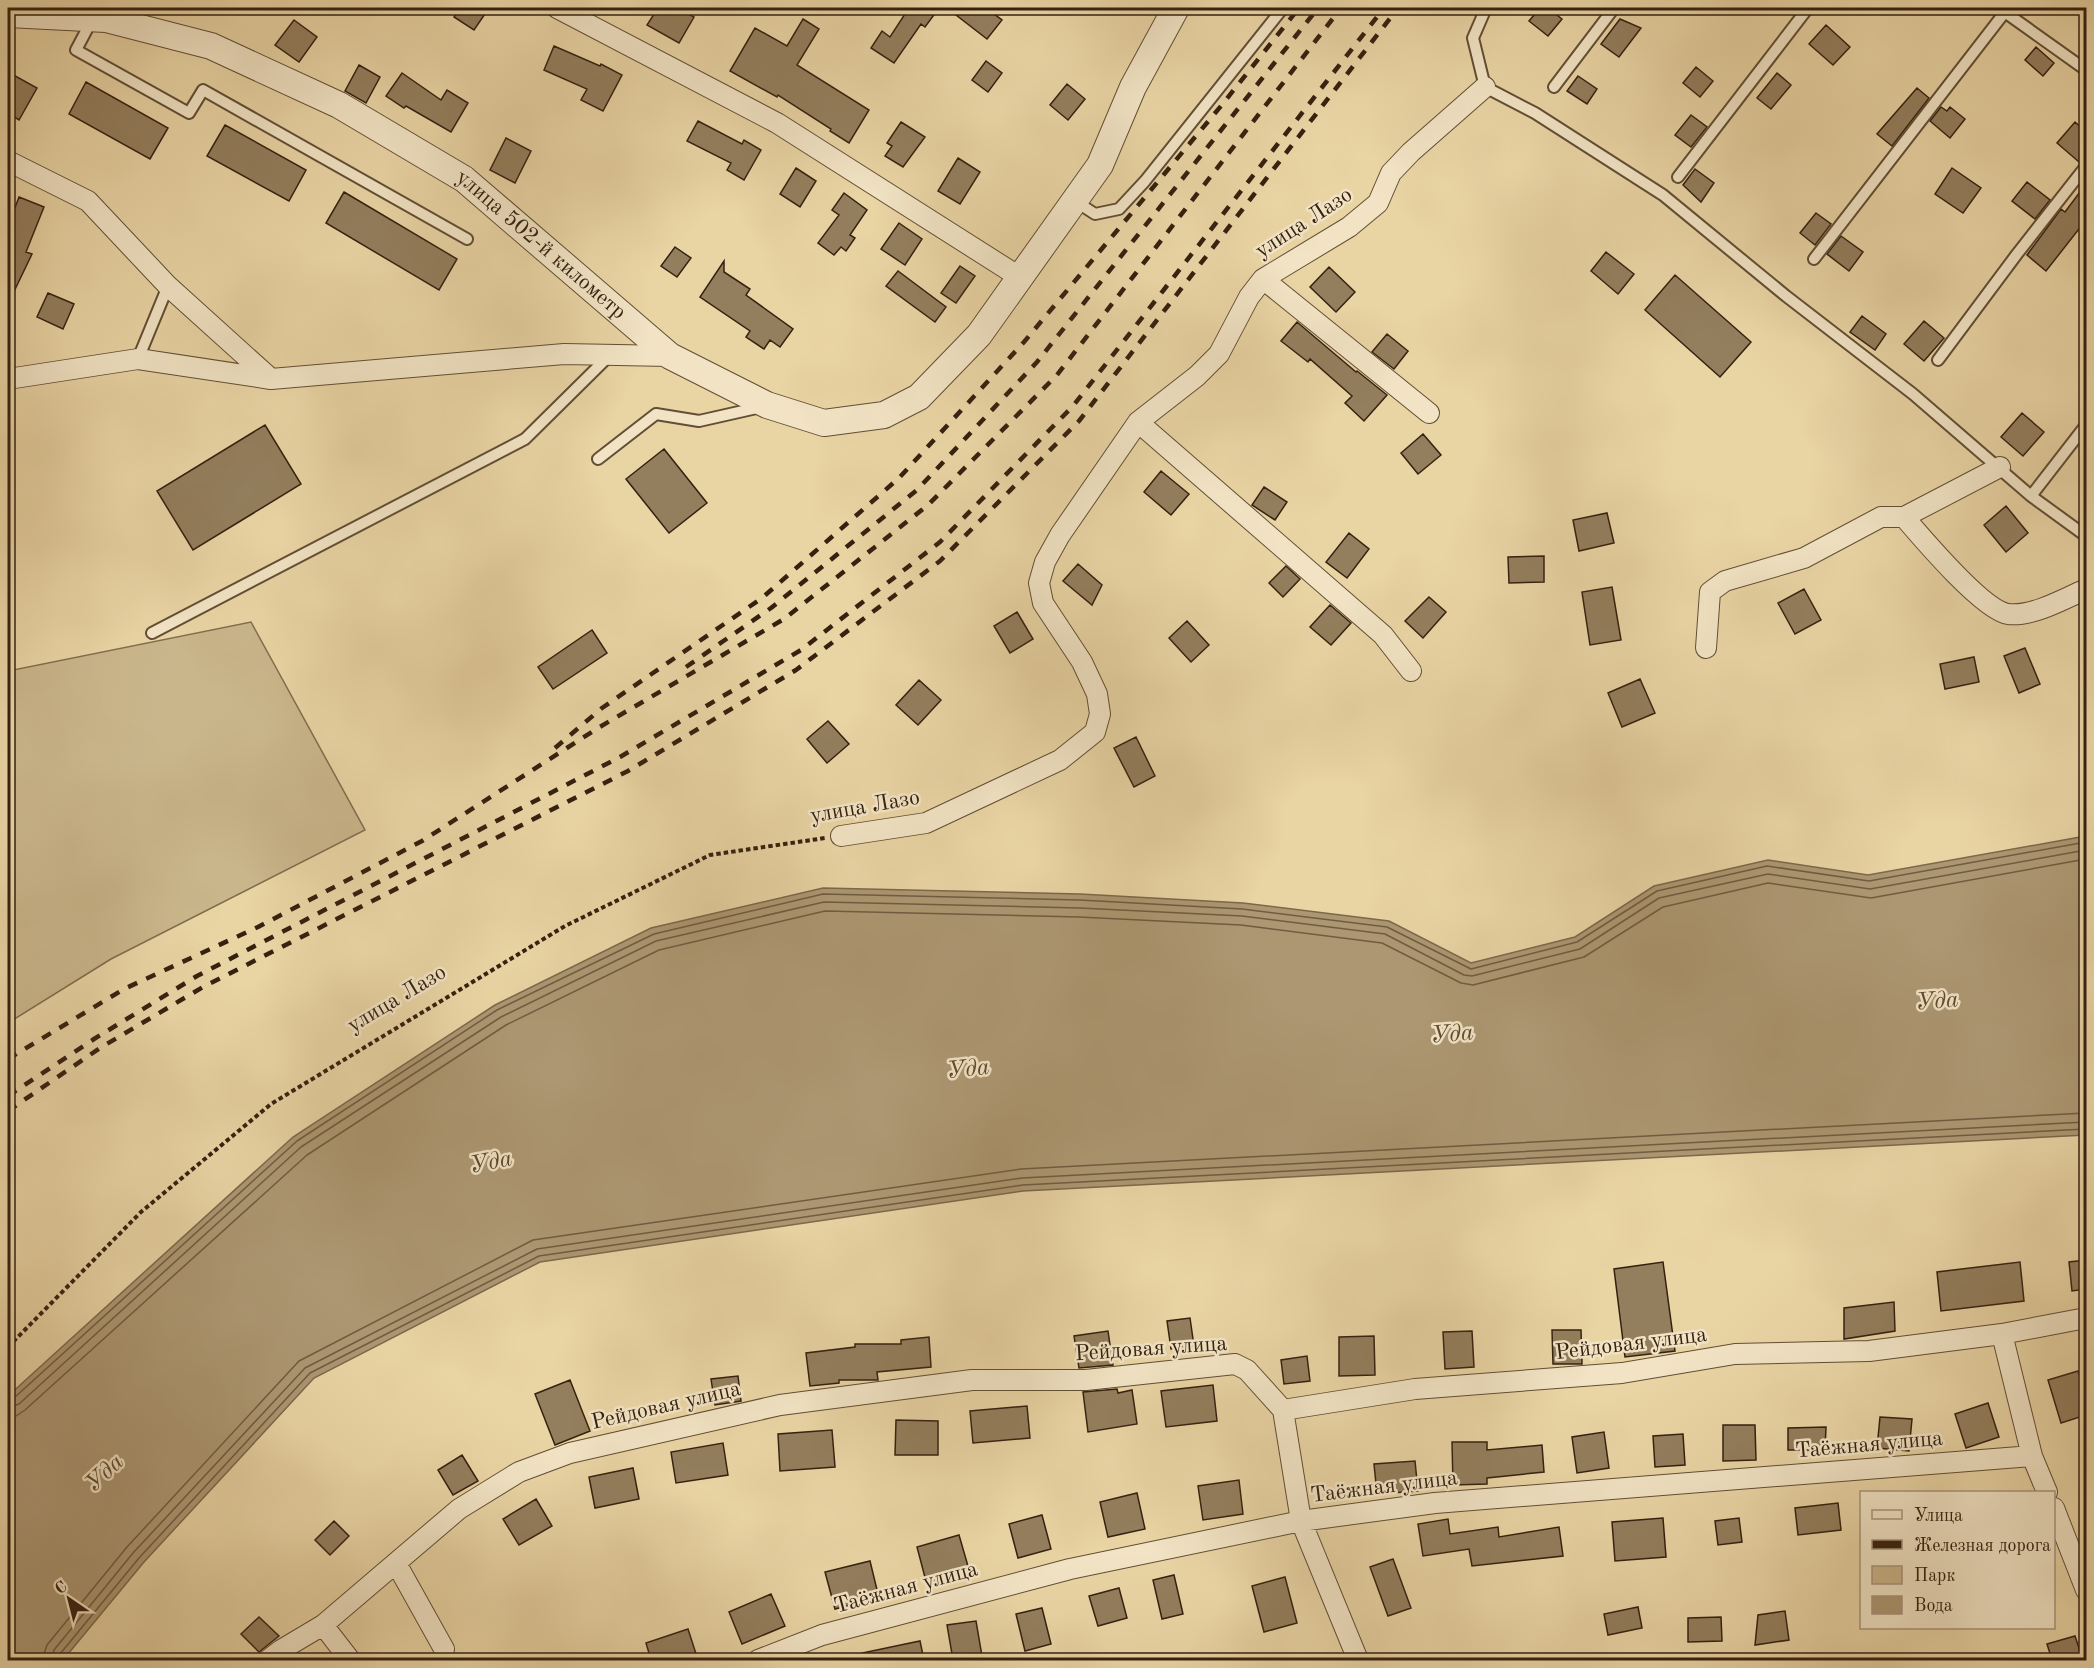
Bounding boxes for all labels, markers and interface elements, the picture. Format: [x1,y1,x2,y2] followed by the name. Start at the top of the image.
[452,166,630,324] street label: улица 502-й километр
[1252,184,1356,262] street label: улица Лазо
[808,787,922,827] street label: улица Лазо
[344,961,450,1037] street label: улица Лазо
[1914,989,1960,1015] water label: Уда
[1429,1022,1475,1048] water label: Уда
[945,1056,991,1084] water label: Уда
[467,1147,515,1179] water label: Уда
[1554,1324,1708,1364] street label: Рейдовая улица
[1074,1333,1228,1365] street label: Рейдовая улица
[589,1378,743,1434] street label: Рейдовая улица
[1794,1428,1944,1462] street label: Таёжная улица
[81,1450,129,1498] water label: Уда
[1309,1467,1459,1507] street label: Таёжная улица
[1860,1491,2055,1629] legend
[1914,1507,1963,1525] text: Улица
[1914,1537,2051,1555] text: Железная дорога
[832,1558,981,1618] street label: Таёжная улица
[1914,1567,1955,1585] text: Парк
[39,1569,99,1629] north arrow
[53,1579,70,1598] text: С
[1914,1597,1953,1615] text: Вода

